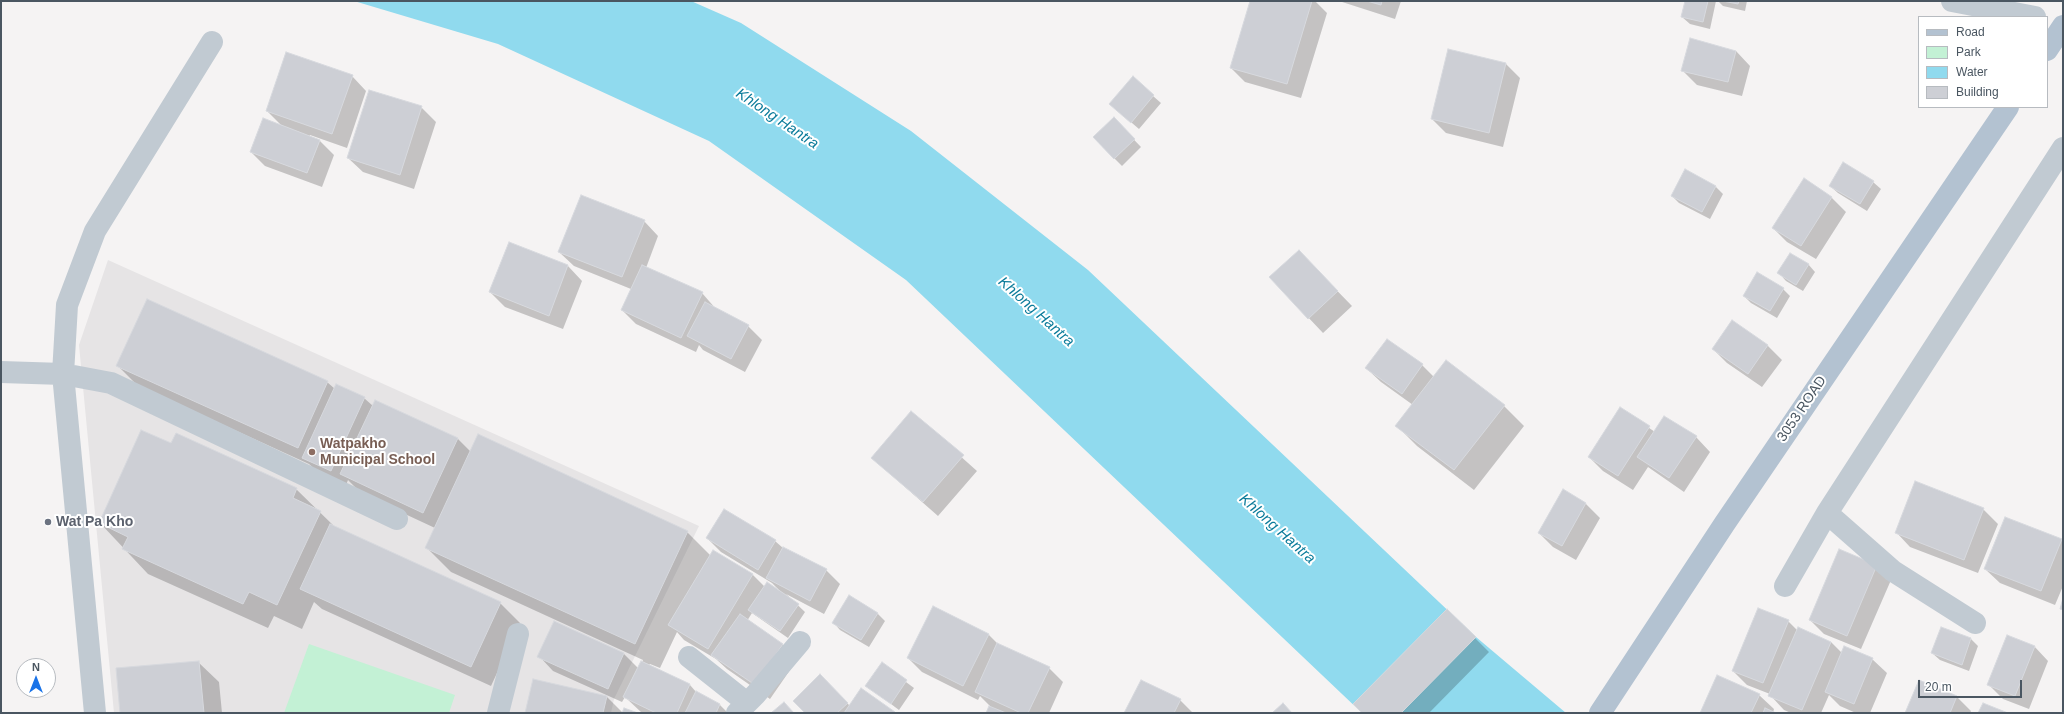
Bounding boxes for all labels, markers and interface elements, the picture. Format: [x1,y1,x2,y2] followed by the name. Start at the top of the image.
[1918,16,2048,108] legend
[1956,25,1985,39] text: Road
[1956,45,1981,59] text: Park
[1956,65,1988,79] text: Water
[732,85,822,153] water label: Khlong Hantra
[1956,85,1999,99] text: Building
[994,273,1078,351] water label: Khlong Hantra
[1774,373,1830,445] street label: 3053 ROAD
[320,436,435,468] place label: Watpakho Municipal School
[307,447,317,457] marker: Watpakho Municipal School
[1235,490,1319,568] water label: Khlong Hantra
[56,514,133,530] place label: Wat Pa Kho
[43,517,53,527] marker: Wat Pa Kho
[16,658,56,698] north arrow
[32,661,40,673] text: N
[1920,672,2024,698] scale bar
[1925,680,1952,694] text: 20 m

